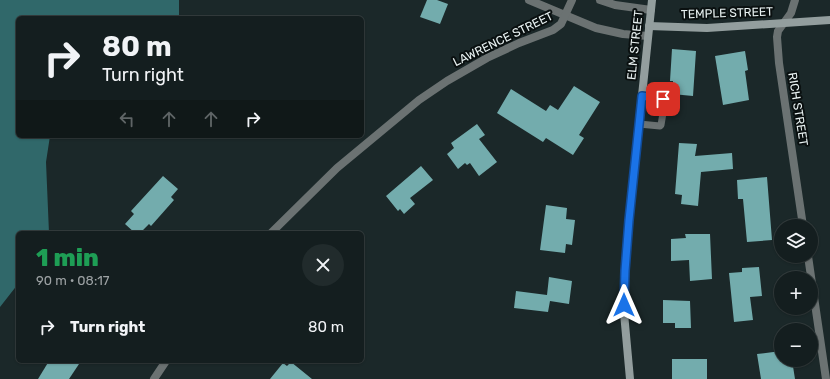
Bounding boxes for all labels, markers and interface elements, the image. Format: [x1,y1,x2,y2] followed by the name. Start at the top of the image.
[681,4,773,22] street label: TEMPLE STREET
[451,9,555,69] street label: LAWRENCE STREET
[624,9,646,81] street label: ELM STREET
[102,30,172,63] text: 80 m
[36,32,88,84] icon: right
[102,64,184,86] text: Turn right
[785,71,811,147] street label: RICH STREET
[646,82,680,116] pin
[652,88,674,110] icon: arrive
[116,108,138,130] icon: left
[158,108,180,130] icon: ahead
[200,108,222,130] icon: ahead
[242,108,264,130] icon: right
[774,219,818,367] map controls
[774,219,818,263] button: layers
[36,244,99,272] text: 1 min
[302,244,344,286] button: close
[774,271,818,315] button: +
[36,273,109,288] text: 90 m · 08:17
[603,284,645,326] position arrow
[36,316,58,338] icon: right
[70,318,145,336] text: Turn right
[308,318,344,336] text: 80 m
[774,323,818,367] button: −

